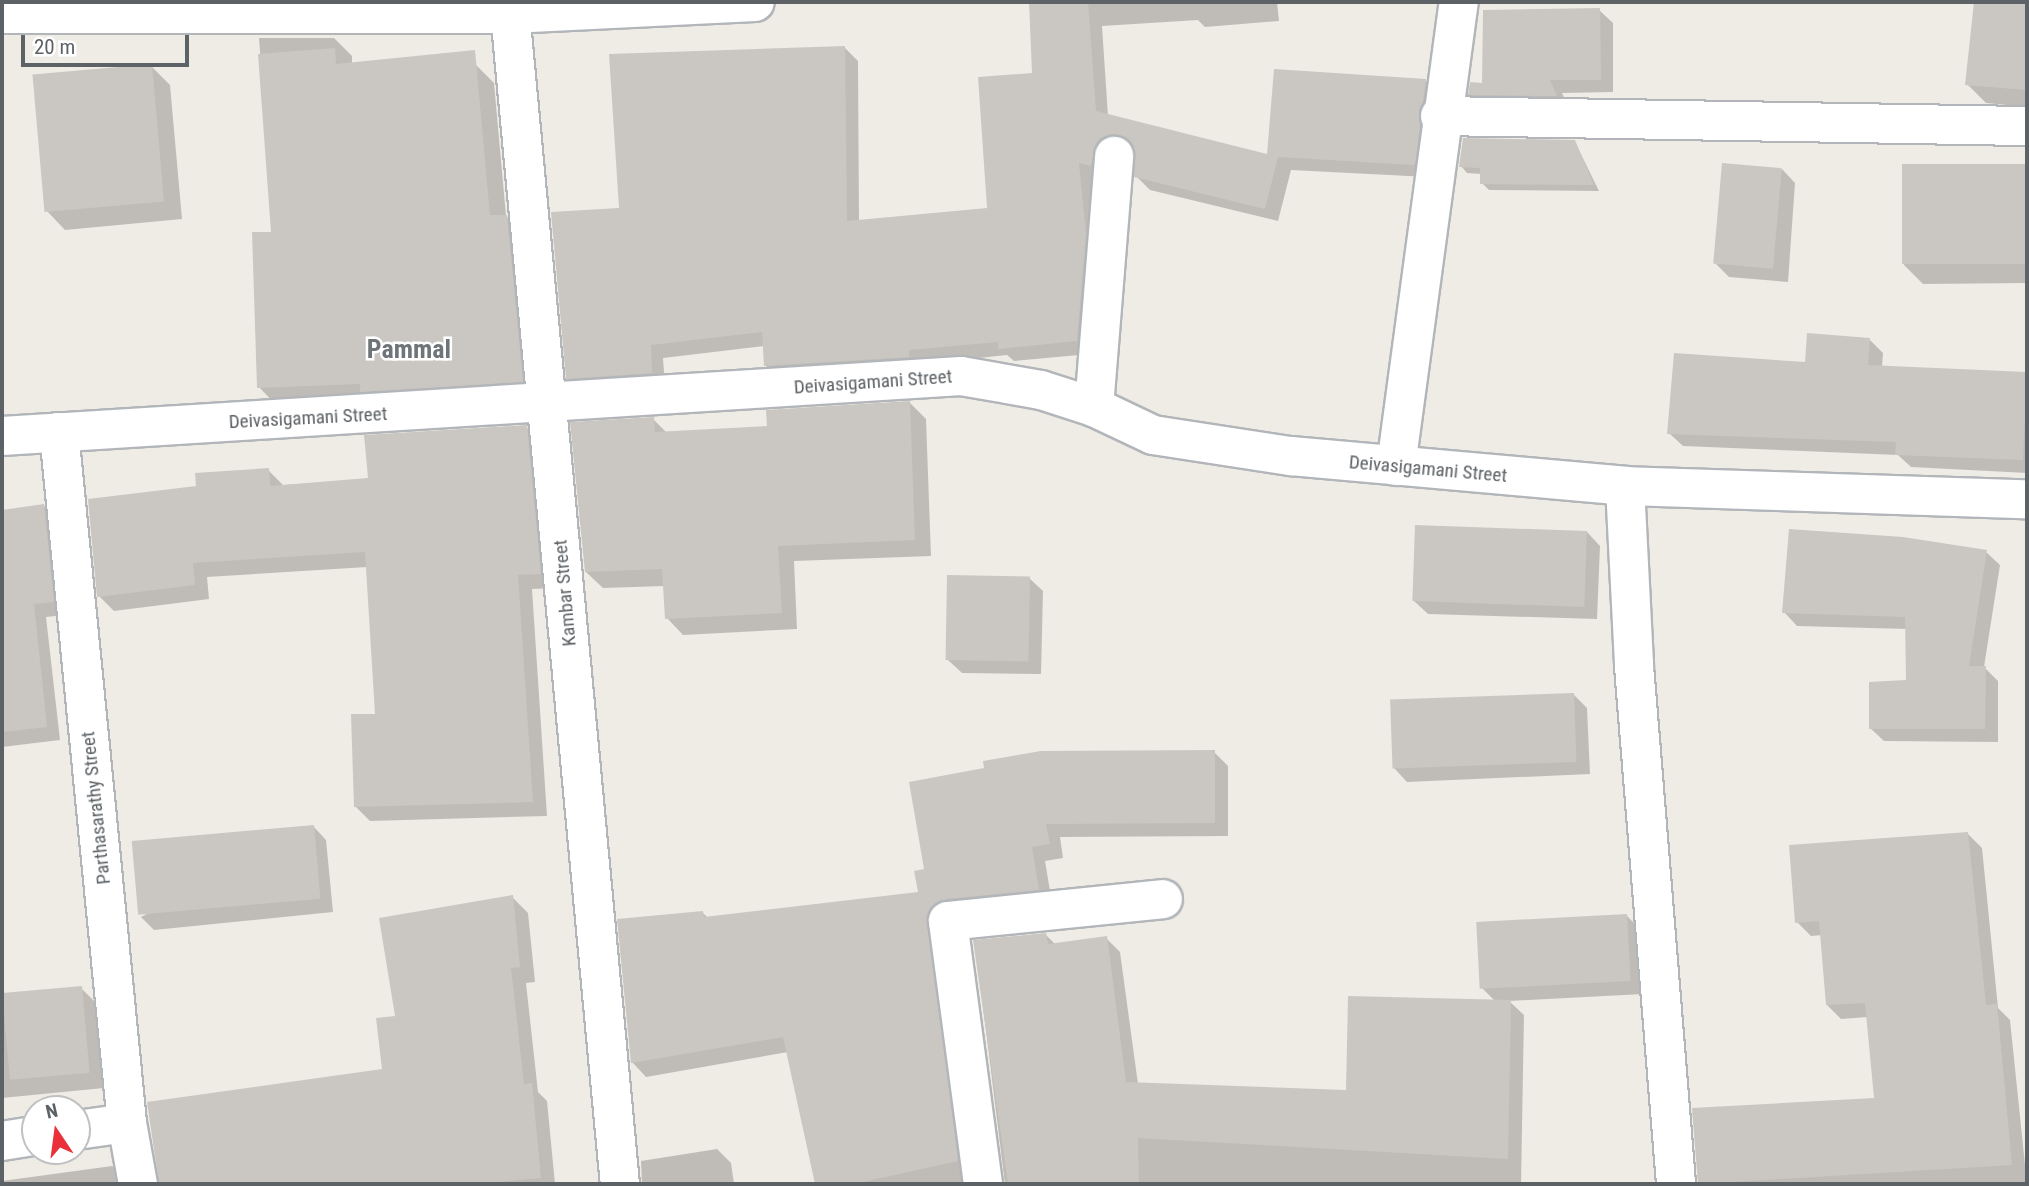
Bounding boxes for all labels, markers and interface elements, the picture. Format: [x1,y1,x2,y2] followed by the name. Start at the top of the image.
[24,21,192,65] scale bar
[34,35,75,59] text: 20 m
[367,334,451,366] district label: Pammal
[793,365,953,399] street label: Deivasigamani Street
[228,402,388,434] street label: Deivasigamani Street
[1348,451,1508,487] street label: Deivasigamani Street
[549,539,581,647] street label: Kambar Street
[77,730,115,886] street label: Parthasarathy Street
[21,1095,91,1165] north arrow
[43,1098,60,1124] text: N

